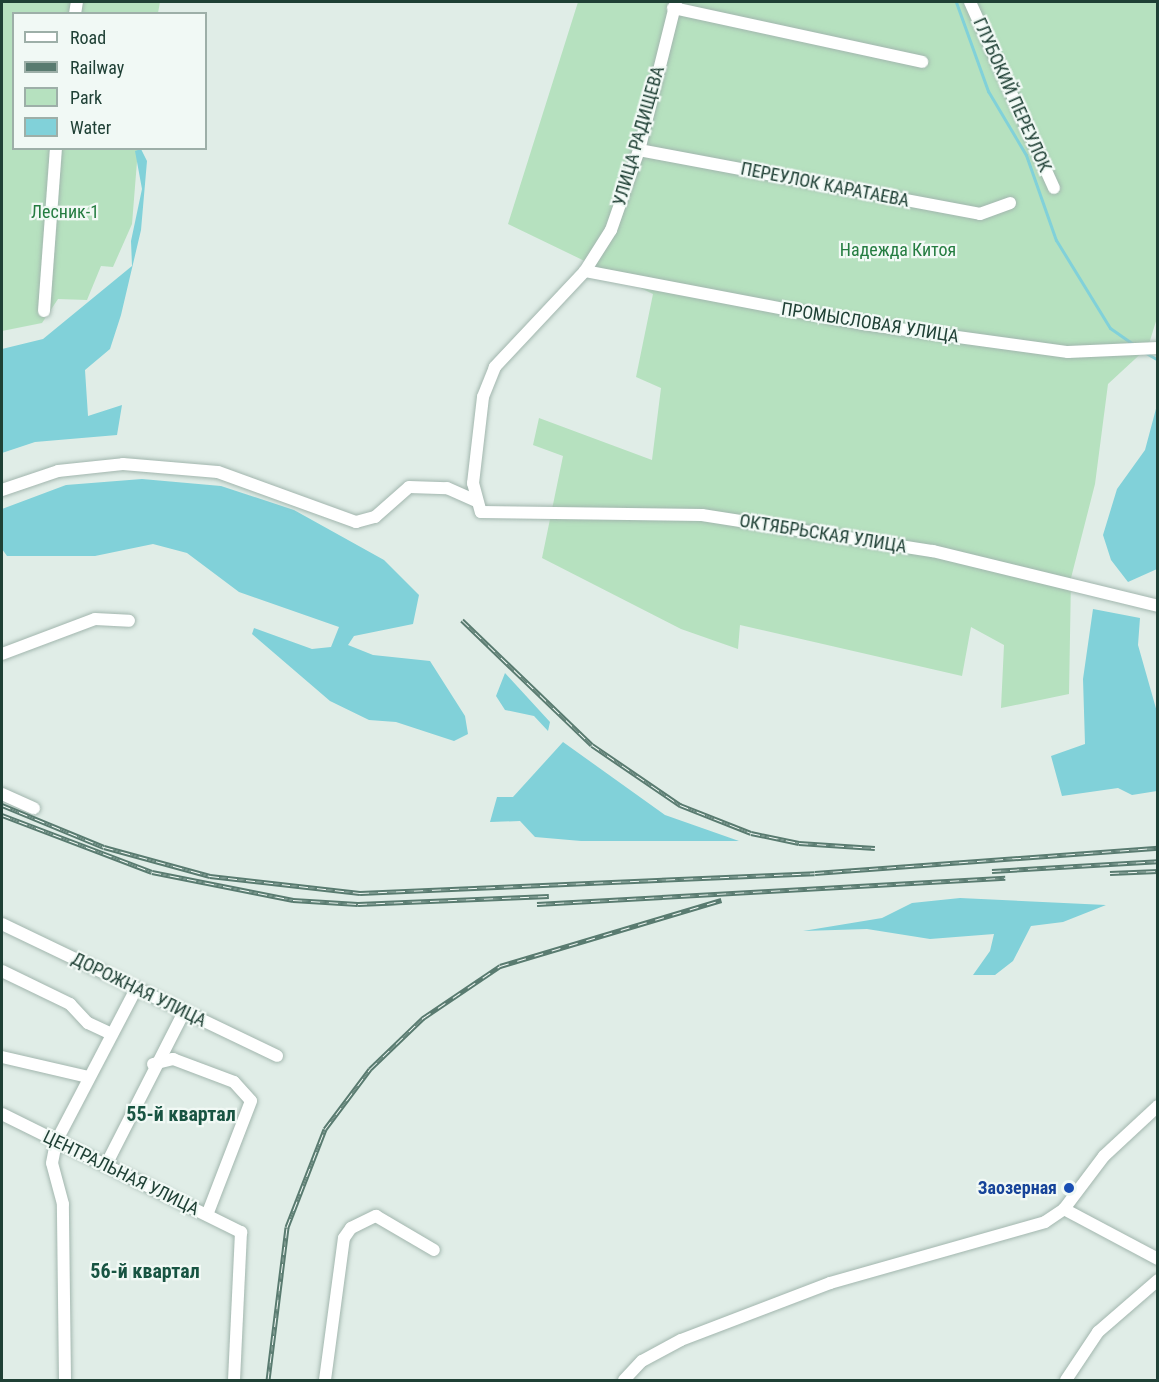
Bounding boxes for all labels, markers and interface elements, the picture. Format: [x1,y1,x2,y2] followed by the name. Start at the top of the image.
[12,12,207,150] legend
[968,15,1056,175] street label: ГЛУБОКИЙ ПЕРЕУЛОК
[70,27,106,48] text: Road
[70,57,124,78] text: Railway
[609,64,669,208] street label: УЛИЦА РАДИЩЕВА
[70,87,102,108] text: Park
[70,117,111,138] text: Water
[739,158,911,212] street label: ПЕРЕУЛОК КАРАТАЕВА
[31,201,99,223] park label: Лесник-1
[840,239,956,261] park label: Надежда Китоя
[780,298,960,348] street label: ПРОМЫСЛОВАЯ УЛИЦА
[738,510,908,558] street label: ОКТЯБРЬСКАЯ УЛИЦА
[68,948,210,1032] street label: ДОРОЖНАЯ УЛИЦА
[126,1102,236,1126] district label: 55-й квартал
[40,1126,202,1220] street label: ЦЕНТРАЛЬНАЯ УЛИЦА
[978,1177,1057,1199] place label: Заозерная
[1062,1181,1076,1195] marker: Заозерная
[90,1259,200,1283] district label: 56-й квартал

